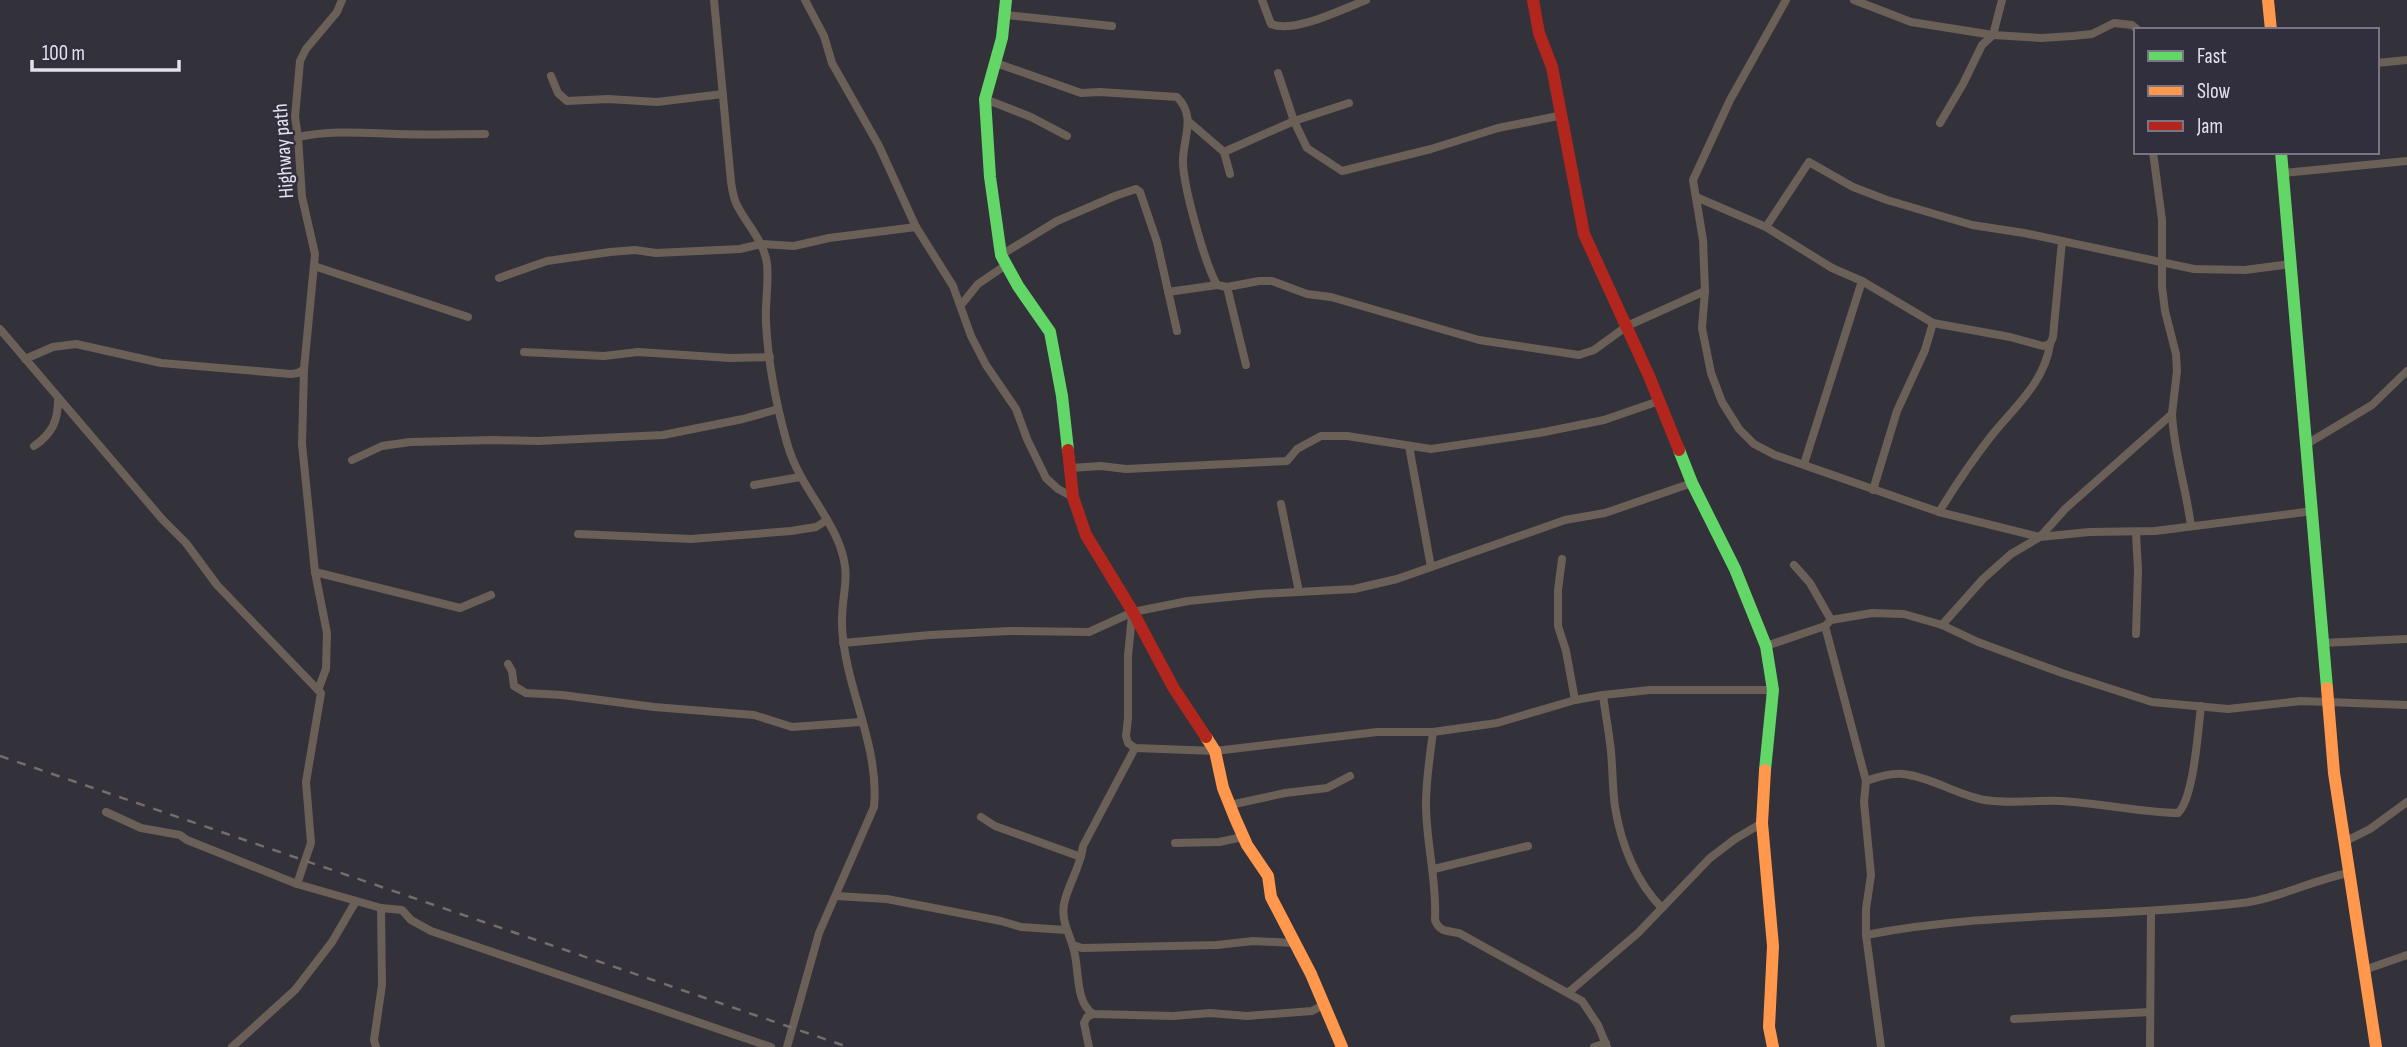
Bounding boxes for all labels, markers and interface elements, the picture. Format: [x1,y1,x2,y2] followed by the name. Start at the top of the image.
[32,28,178,72] scale bar
[2134,28,2379,154] legend
[42,41,85,66] text: 100 m
[2197,44,2227,69] text: Fast
[2197,79,2231,104] text: Slow
[268,103,299,199] street label: Highway path
[2196,114,2223,139] text: Jam

